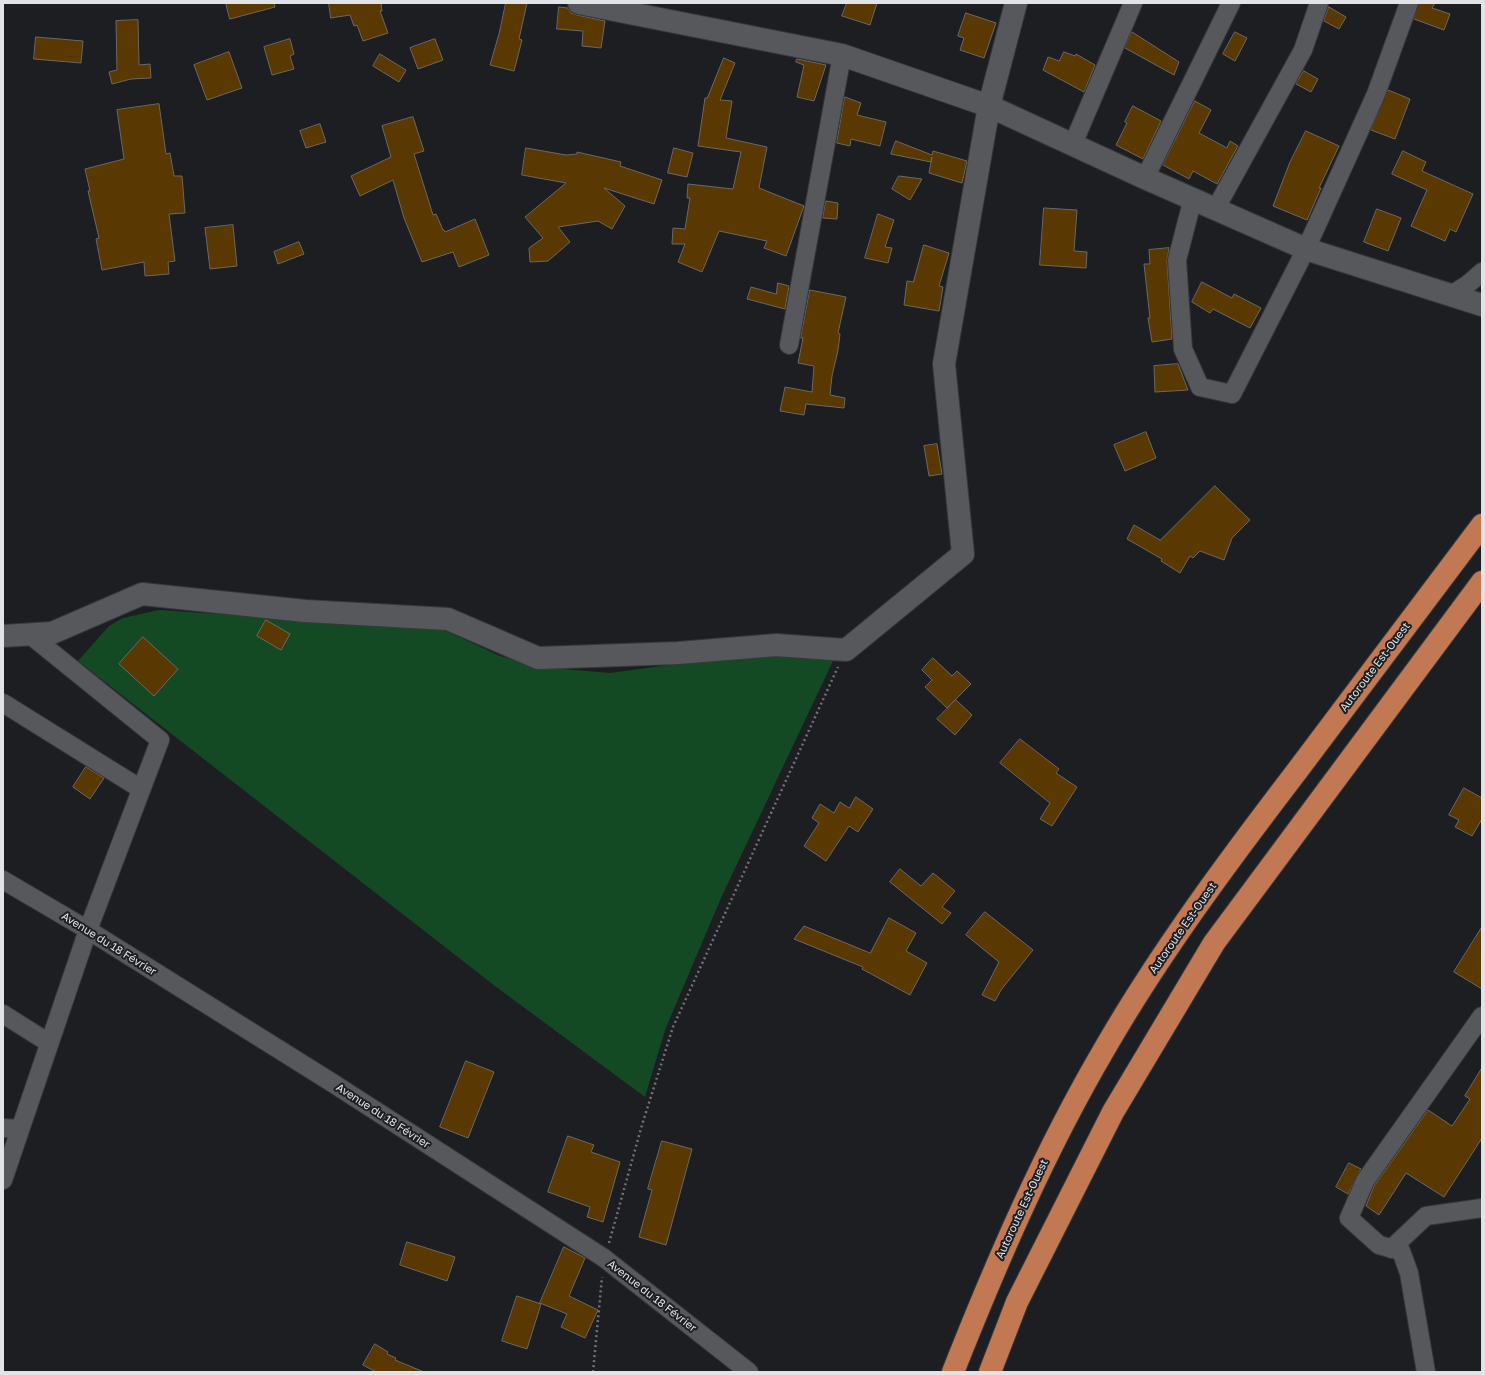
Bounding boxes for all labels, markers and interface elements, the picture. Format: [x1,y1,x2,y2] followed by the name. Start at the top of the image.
[1337,620,1413,714] street label: Autoroute Est-Ouest
[1147,880,1219,976] street label: Autoroute Est-Ouest
[59,909,159,979] street label: Avenue du 18 Février
[334,1081,432,1151] street label: Avenue du 18 Février
[993,1157,1051,1261] street label: Autoroute Est-Ouest
[605,1257,699,1335] street label: Avenue du 18 Février

